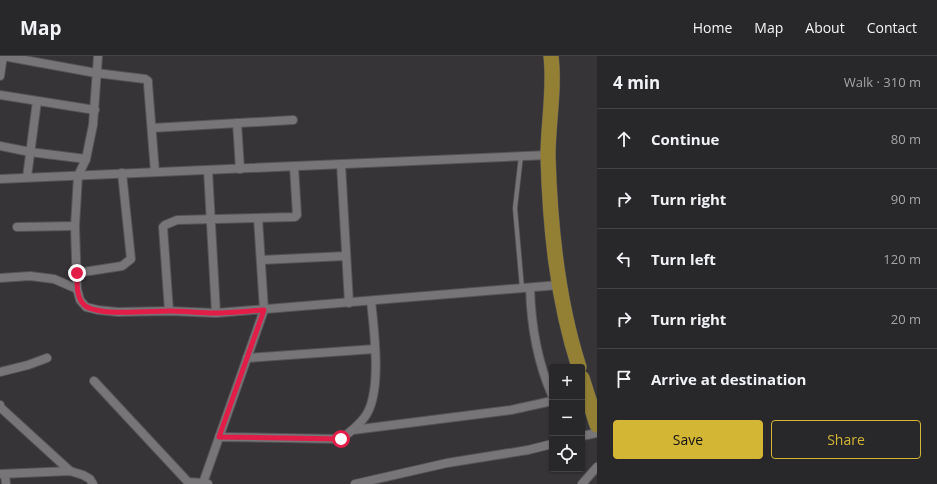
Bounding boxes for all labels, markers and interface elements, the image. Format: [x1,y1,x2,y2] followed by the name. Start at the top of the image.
[20,15,61,41] text: Map
[693,18,732,37] text: Home
[754,18,783,37] text: Map
[805,18,845,37] text: About
[867,18,917,37] text: Contact
[613,71,660,94] text: 4 min
[844,73,921,91] text: Walk · 310 m
[613,128,635,150] icon: ahead
[651,129,719,149] text: Continue
[891,130,921,148] text: 80 m
[613,188,635,210] icon: right
[651,189,726,209] text: Turn right
[891,190,921,208] text: 90 m
[613,248,635,270] icon: left
[651,249,716,269] text: Turn left
[883,250,921,268] text: 120 m
[68,264,86,282] route end
[613,308,635,330] icon: right
[651,309,726,329] text: Turn right
[891,310,921,328] text: 20 m
[549,364,585,472] map controls
[549,364,585,400] button: +
[613,368,635,390] icon: arrive
[651,369,806,389] text: Arrive at destination
[549,400,585,436] button: −
[613,420,763,459] button: Save
[771,420,921,459] button: Share
[332,430,350,448] route start
[549,436,585,472] button: locate

